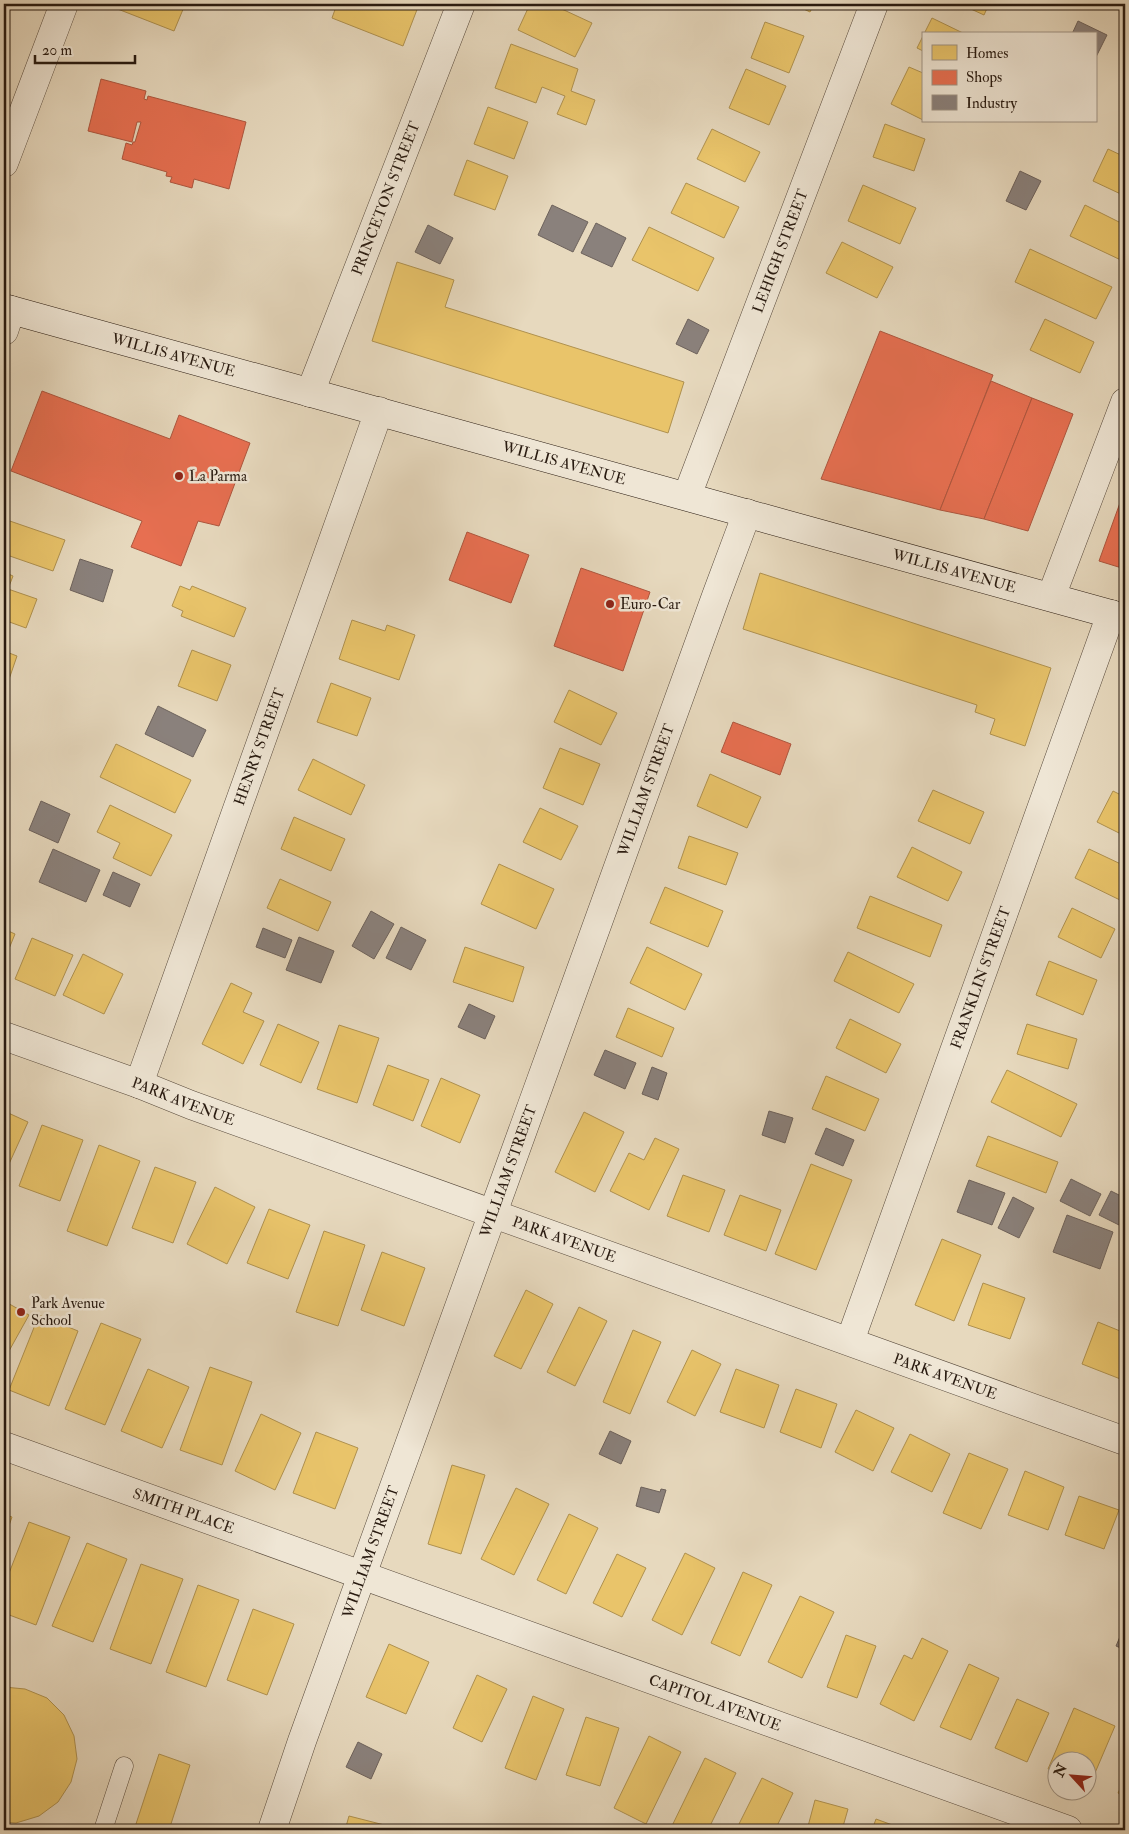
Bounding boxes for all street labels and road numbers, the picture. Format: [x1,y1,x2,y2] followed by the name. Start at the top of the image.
[348,119,425,278] street label: PRINCETON STREET
[748,187,813,316] street label: LEHIGH STREET
[109,329,238,382] street label: WILLIS AVENUE
[499,437,628,490] street label: WILLIS AVENUE
[889,545,1018,597] street label: WILLIS AVENUE
[230,686,289,808] street label: HENRY STREET
[613,722,679,860] street label: WILLIAM STREET
[947,904,1015,1052] street label: FRANKLIN STREET
[129,1073,238,1130] street label: PARK AVENUE
[476,1102,541,1241] street label: WILLIAM STREET
[509,1212,619,1267] street label: PARK AVENUE
[891,1349,1000,1404] street label: PARK AVENUE
[338,1483,403,1622] street label: WILLIAM STREET
[130,1484,237,1538] street label: SMITH PLACE
[646,1670,784,1736] street label: CAPITOL AVENUE

